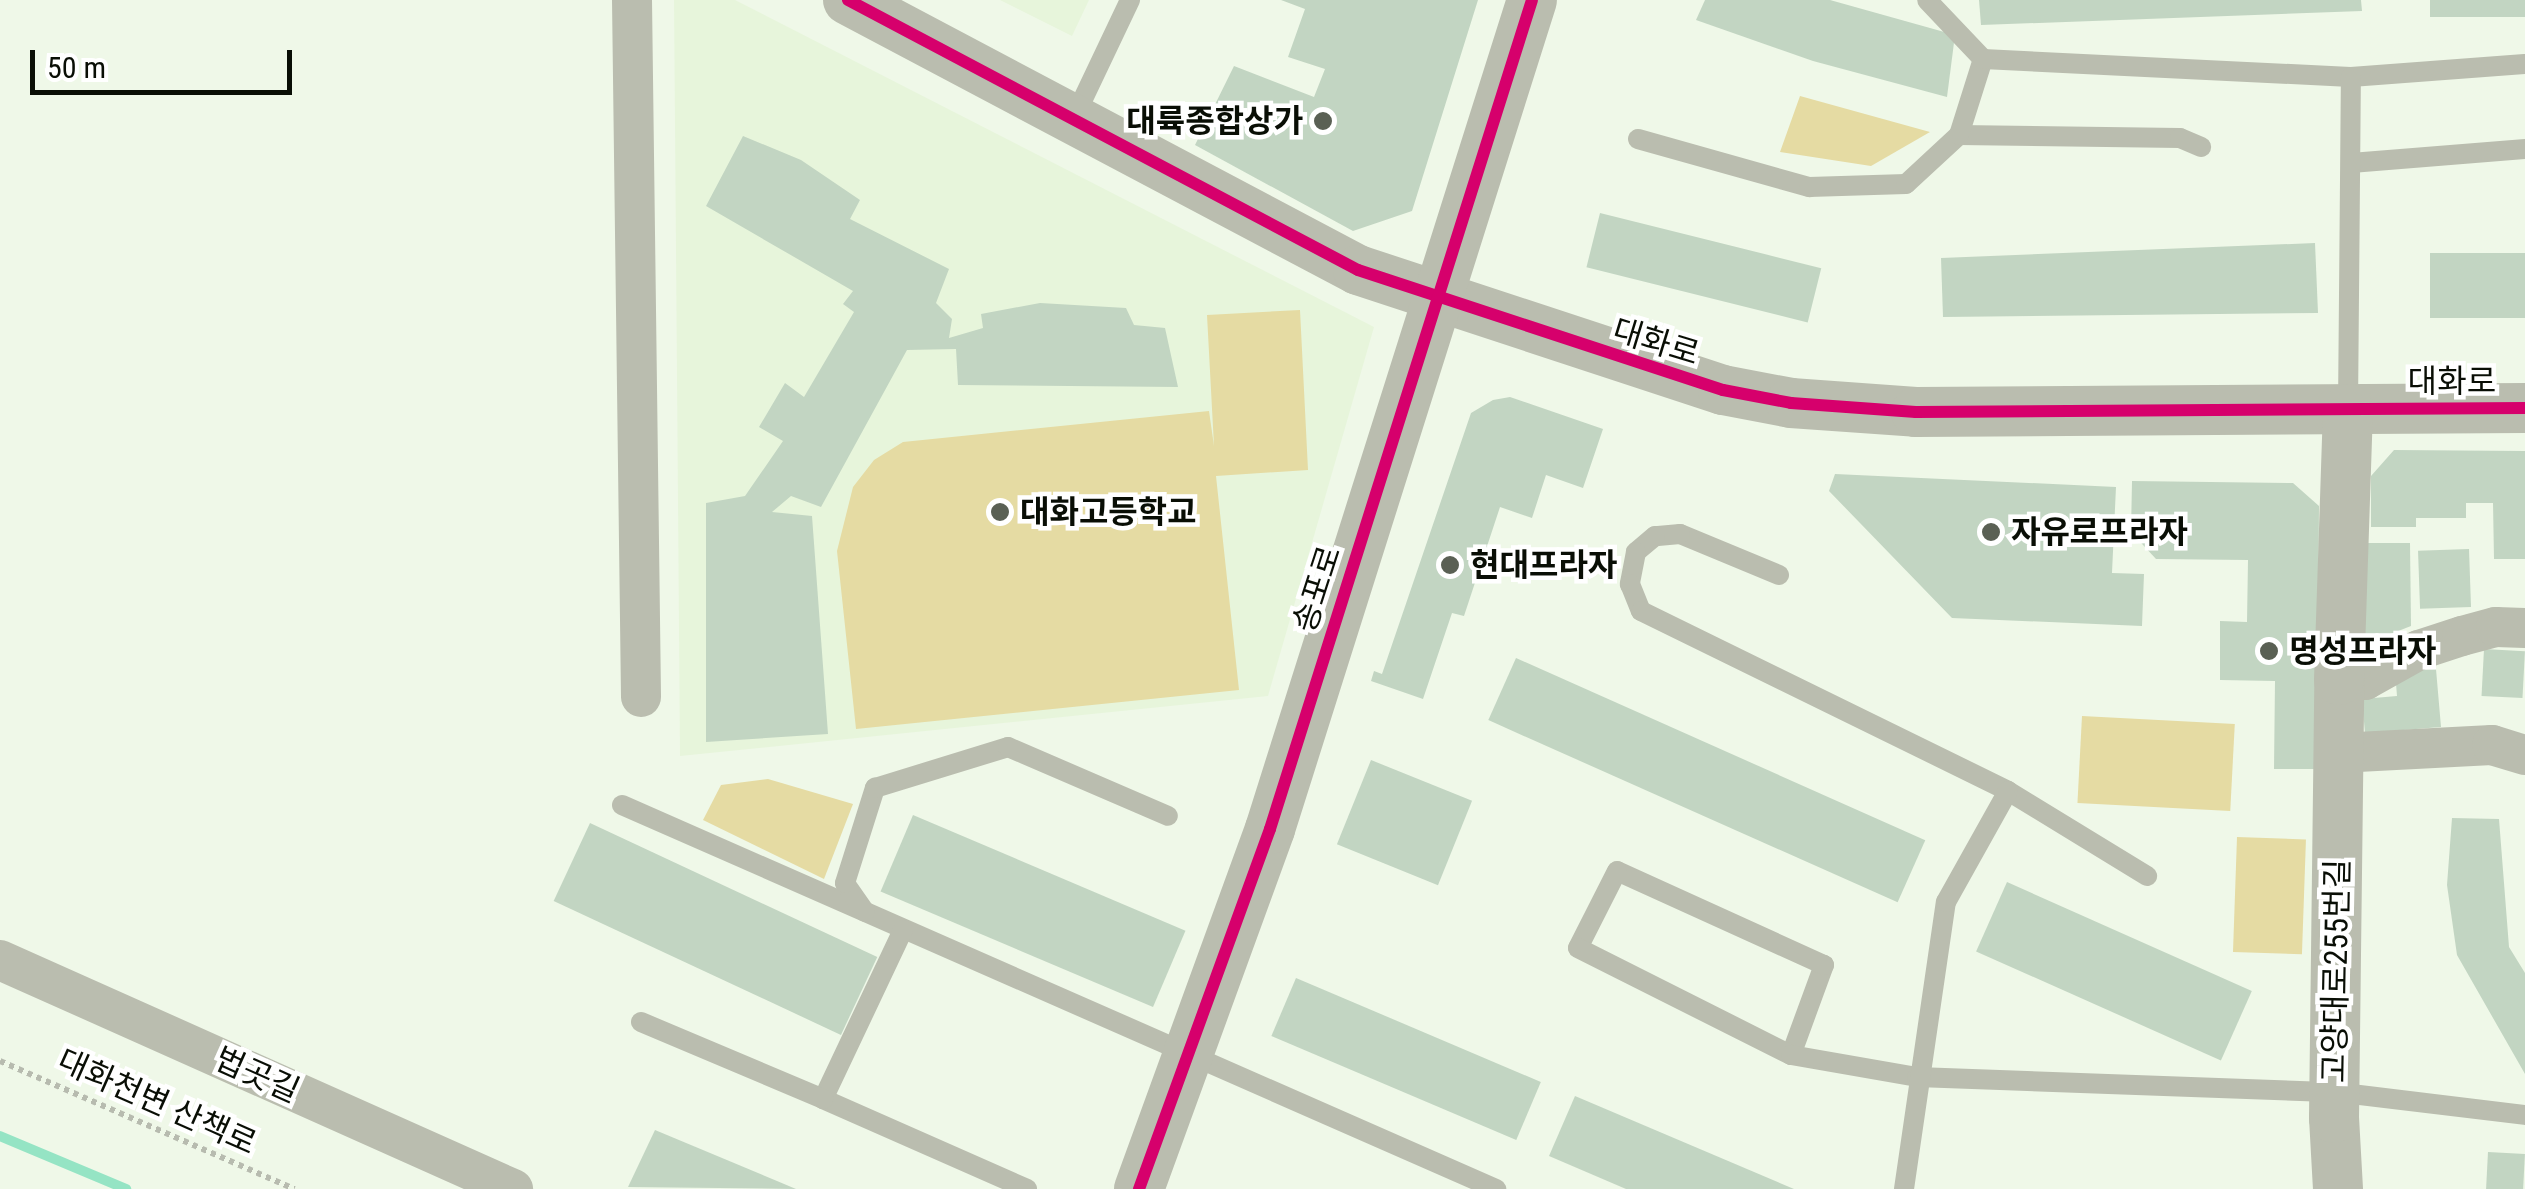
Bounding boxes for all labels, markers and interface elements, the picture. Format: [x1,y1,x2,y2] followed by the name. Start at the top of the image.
[35,30,298,92] scale bar
[47,50,106,85] text: 50 m
[1126,102,1303,140] place label: 대륙종합상가
[1312,110,1334,132] marker: 대륙종합상가
[1608,311,1704,373] street label: 대화로
[2408,362,2496,400] street label: 대화로
[1020,493,1197,531] place label: 대화고등학교
[989,501,1011,523] marker: 대화고등학교
[2011,513,2188,551] place label: 자유로프라자
[1980,521,2002,543] marker: 자유로프라자
[1285,541,1349,637] street label: 송포로
[1470,546,1617,584] place label: 현대프라자
[1439,554,1461,576] marker: 현대프라자
[2289,632,2436,670] place label: 명성프라자
[2258,640,2280,662] marker: 명성프라자
[2315,859,2357,1083] street label: 고양대로255번길
[209,1039,305,1111] street label: 법곳길
[52,1041,262,1163] street label: 대화천변 산책로

